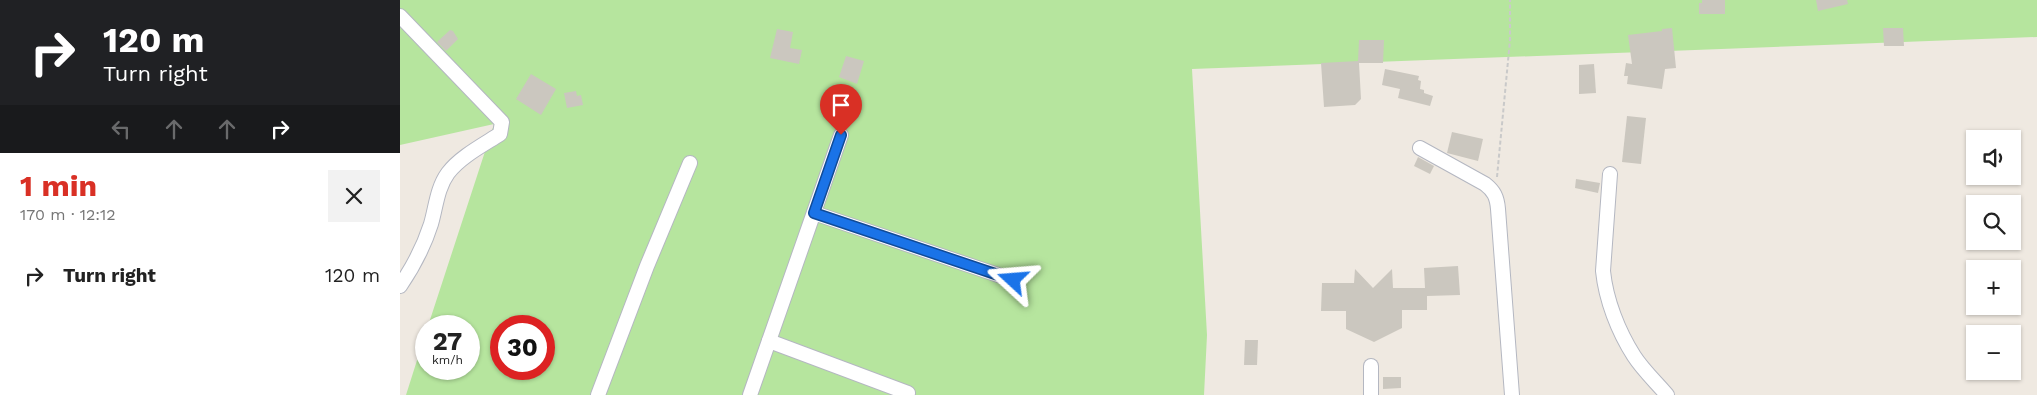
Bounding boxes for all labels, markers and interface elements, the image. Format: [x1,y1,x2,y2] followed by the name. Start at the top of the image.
[103,19,204,61] text: 120 m
[20,20,85,85] icon: right
[103,61,208,86] text: Turn right
[820,84,862,135] pin
[827,91,855,119] icon: arrive
[107,115,135,143] icon: left
[160,115,188,143] icon: ahead
[213,115,241,143] icon: ahead
[266,115,294,143] icon: right
[1966,130,2021,380] map controls
[1966,130,2021,185] button: sound
[20,168,97,203] text: 1 min
[328,170,380,222] button: close
[1966,195,2021,250] button: search
[20,205,116,224] text: 170 m · 12:12
[986,253,1038,305] position arrow
[1966,260,2021,315] button: +
[20,262,48,290] icon: right
[63,264,156,287] text: Turn right
[325,264,380,287] text: 120 m
[490,315,555,380] speed limit sign: 30
[1966,325,2021,380] button: −
[433,327,462,356] text: 27
[432,353,463,367] text: km/h

